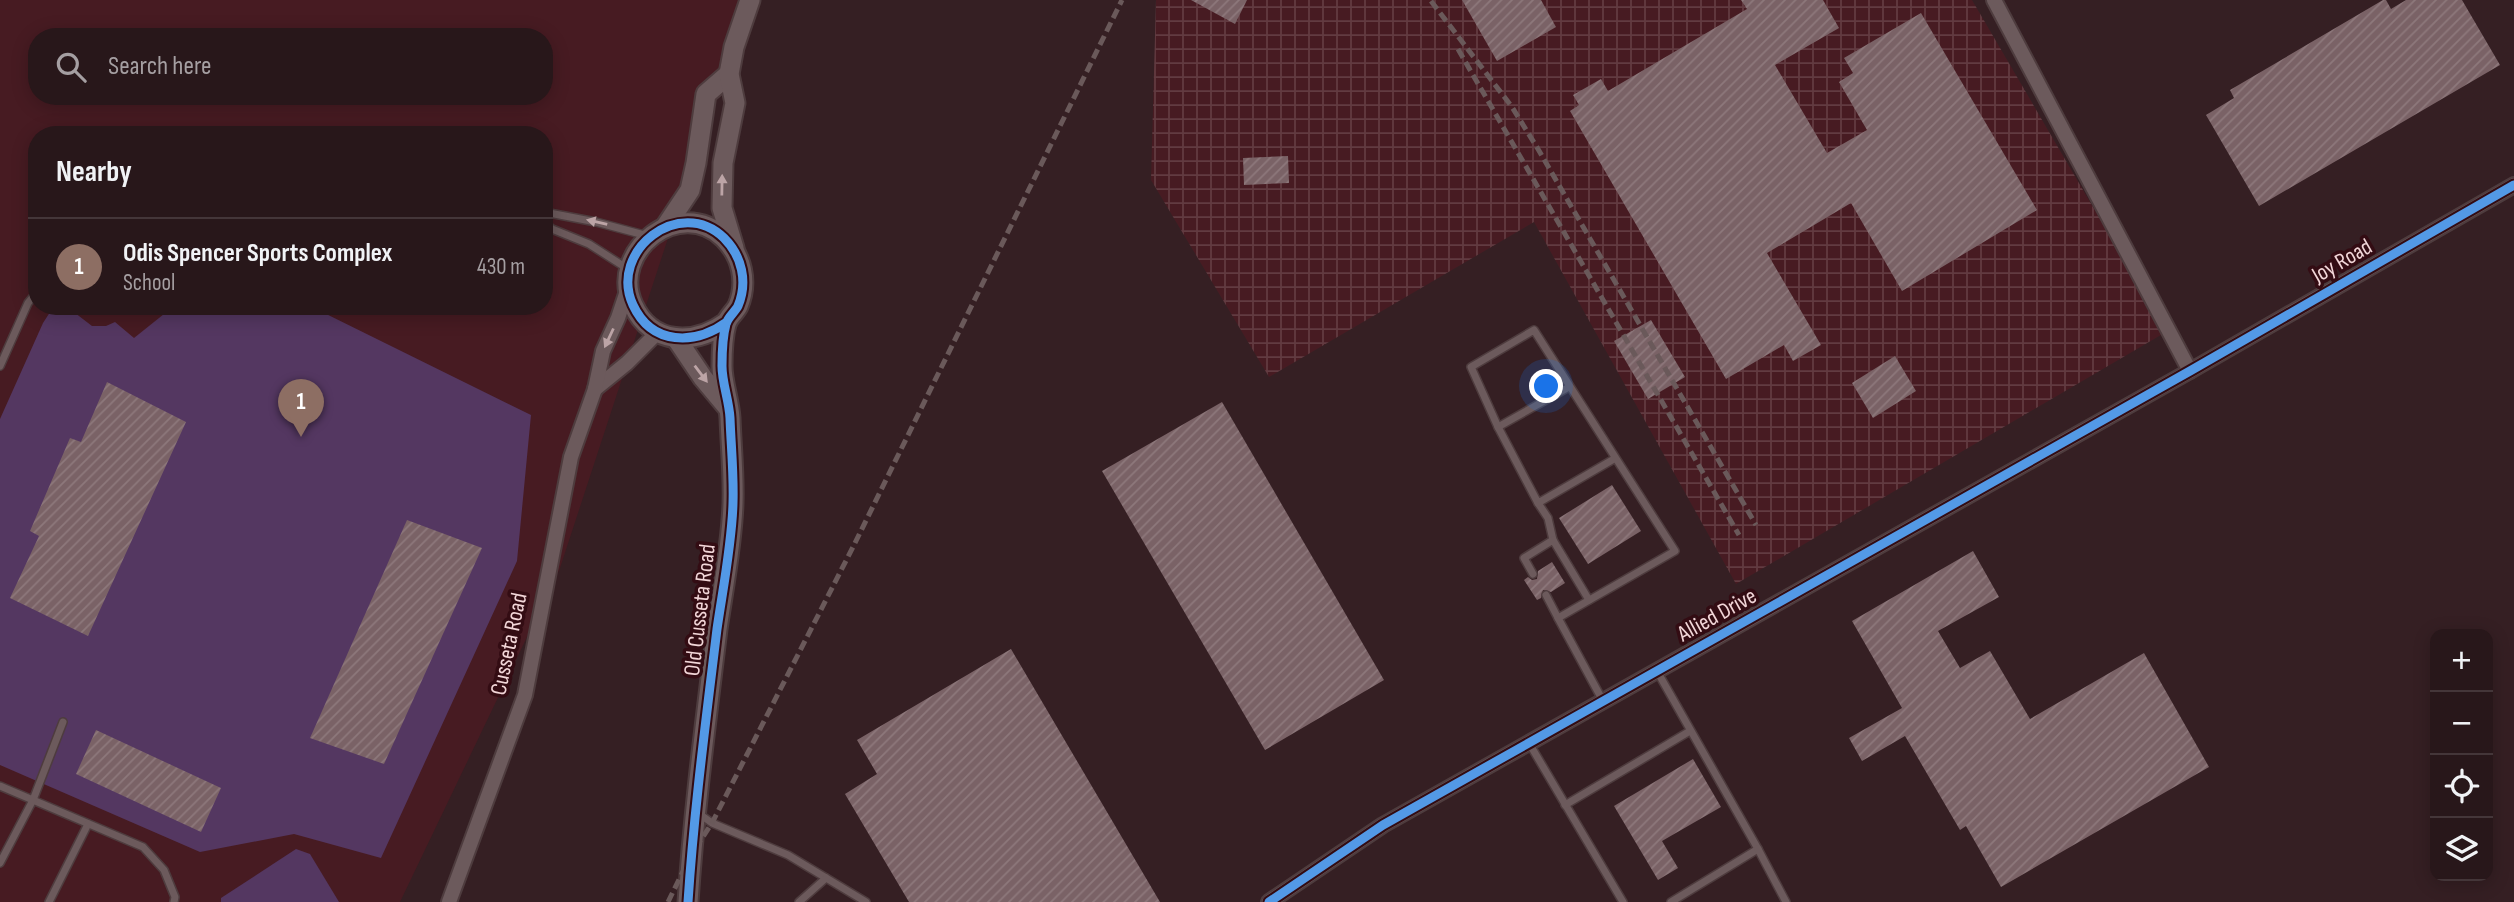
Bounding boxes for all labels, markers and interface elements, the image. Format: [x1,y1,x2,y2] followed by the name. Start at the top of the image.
[28,28,553,105] search box
[52,48,90,86] icon: search
[108,51,211,82] text: Search here
[56,154,132,190] text: Nearby
[717,174,728,196] one-way arrow
[586,217,608,228] one-way arrow
[2306,233,2377,290] street label: Joy Road
[123,238,392,269] text: Odis Spencer Sports Complex
[74,253,84,281] text: 1
[477,253,525,281] text: 430 m
[123,269,175,297] text: School
[603,328,615,348] one-way arrow
[694,365,708,384] one-way arrow
[1529,369,1563,403] your location
[278,379,324,437] pin: 1
[678,542,722,678] street label: Old Cusseta Road
[1672,582,1761,649] street label: Allied Drive
[485,590,533,698] street label: Cusseta Road
[2430,629,2493,881] map controls
[2430,629,2493,692] button: +
[2430,692,2493,755] button: −
[2430,755,2493,818] button: locate
[2430,818,2493,881] button: layers

